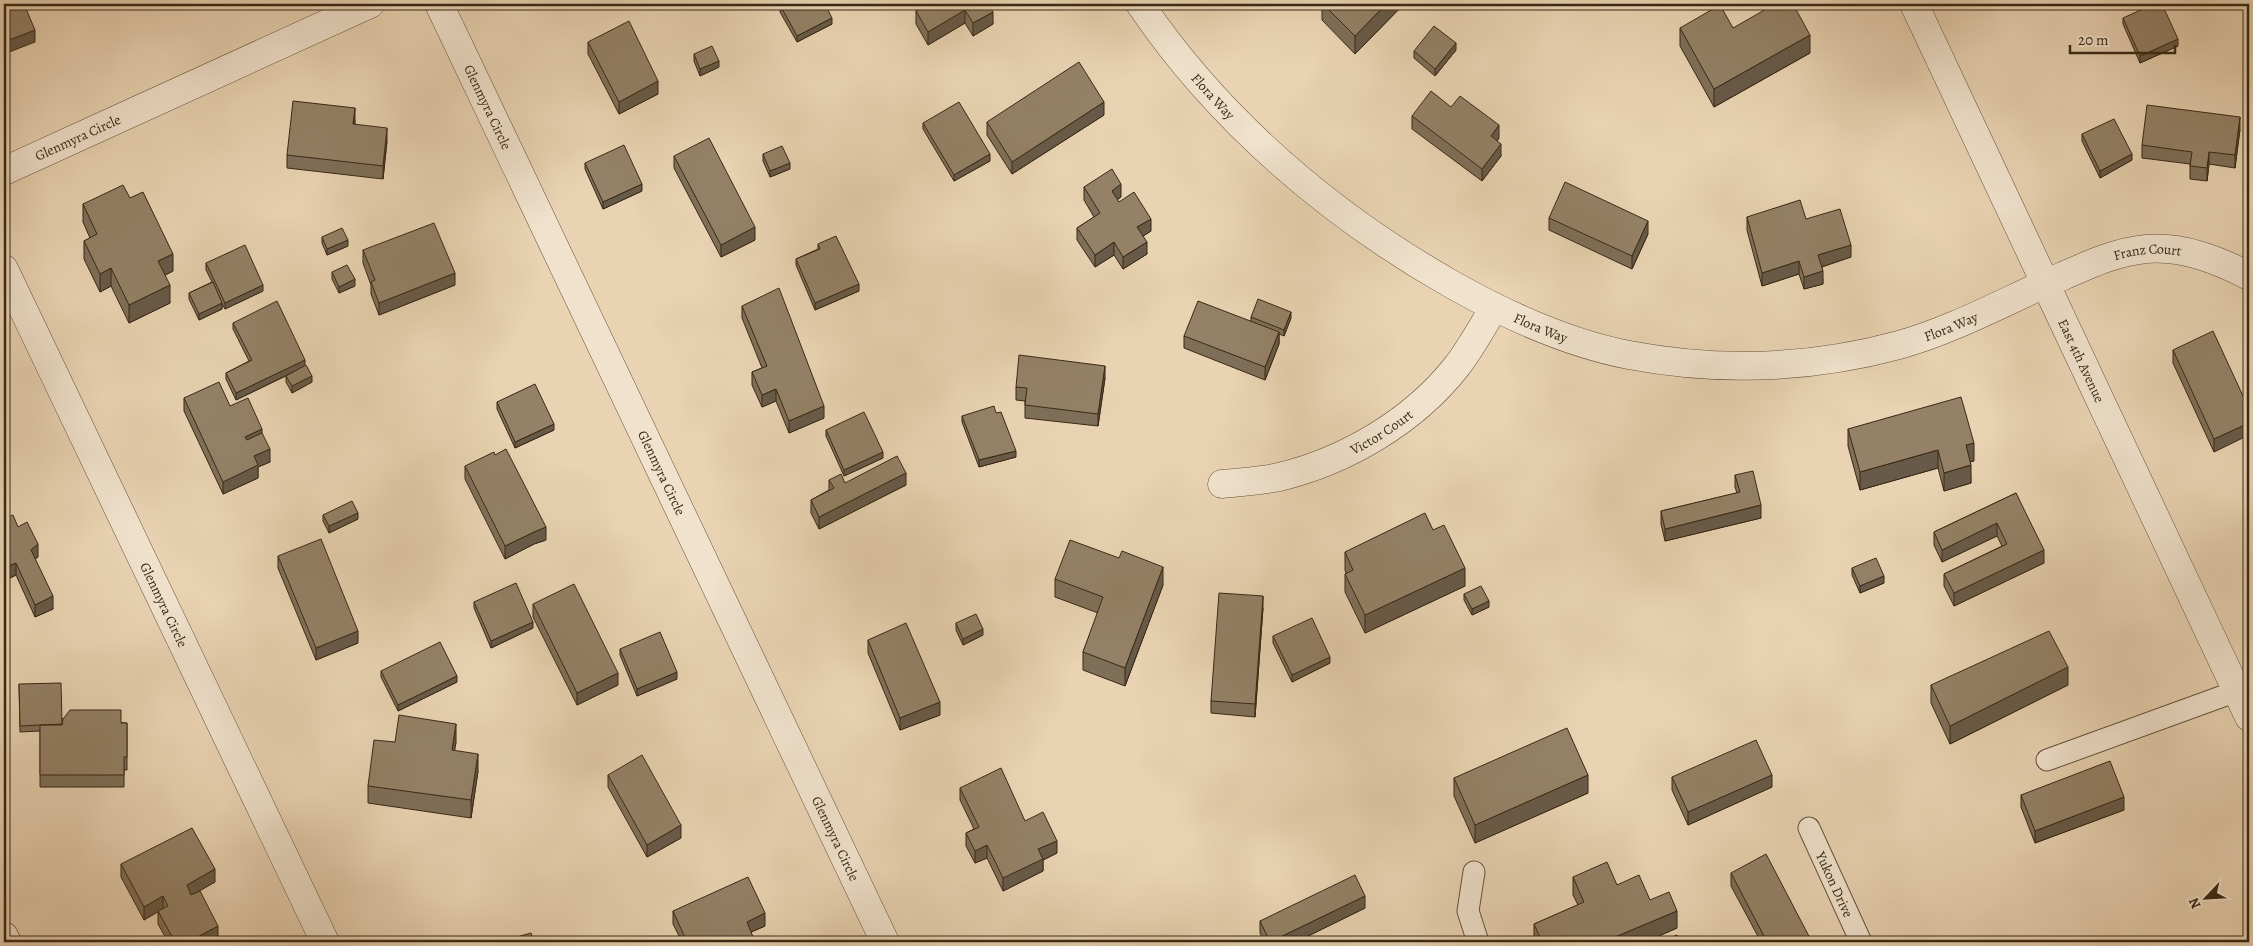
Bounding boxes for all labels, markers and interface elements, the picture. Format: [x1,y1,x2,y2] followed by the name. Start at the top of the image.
[2070,22,2176,54] scale bar
[2078,30,2109,50] text: 20 m
[459,62,516,153] street label: Glenmyra Circle
[1187,69,1240,125] street label: Flora Way
[32,110,124,166] street label: Glenmyra Circle
[2111,240,2183,265] street label: Franz Court
[1921,307,1982,346] street label: Flora Way
[1511,309,1571,348] street label: Flora Way
[2053,316,2109,406] street label: East 4th Avenue
[1346,405,1417,460] street label: Victor Court
[633,427,690,519] street label: Glenmyra Circle
[135,559,192,651] street label: Glenmyra Circle
[807,793,864,884] street label: Glenmyra Circle
[1811,848,1858,921] street label: Yukon Drive
[2180,874,2230,924] north arrow
[2184,895,2205,912] text: N

